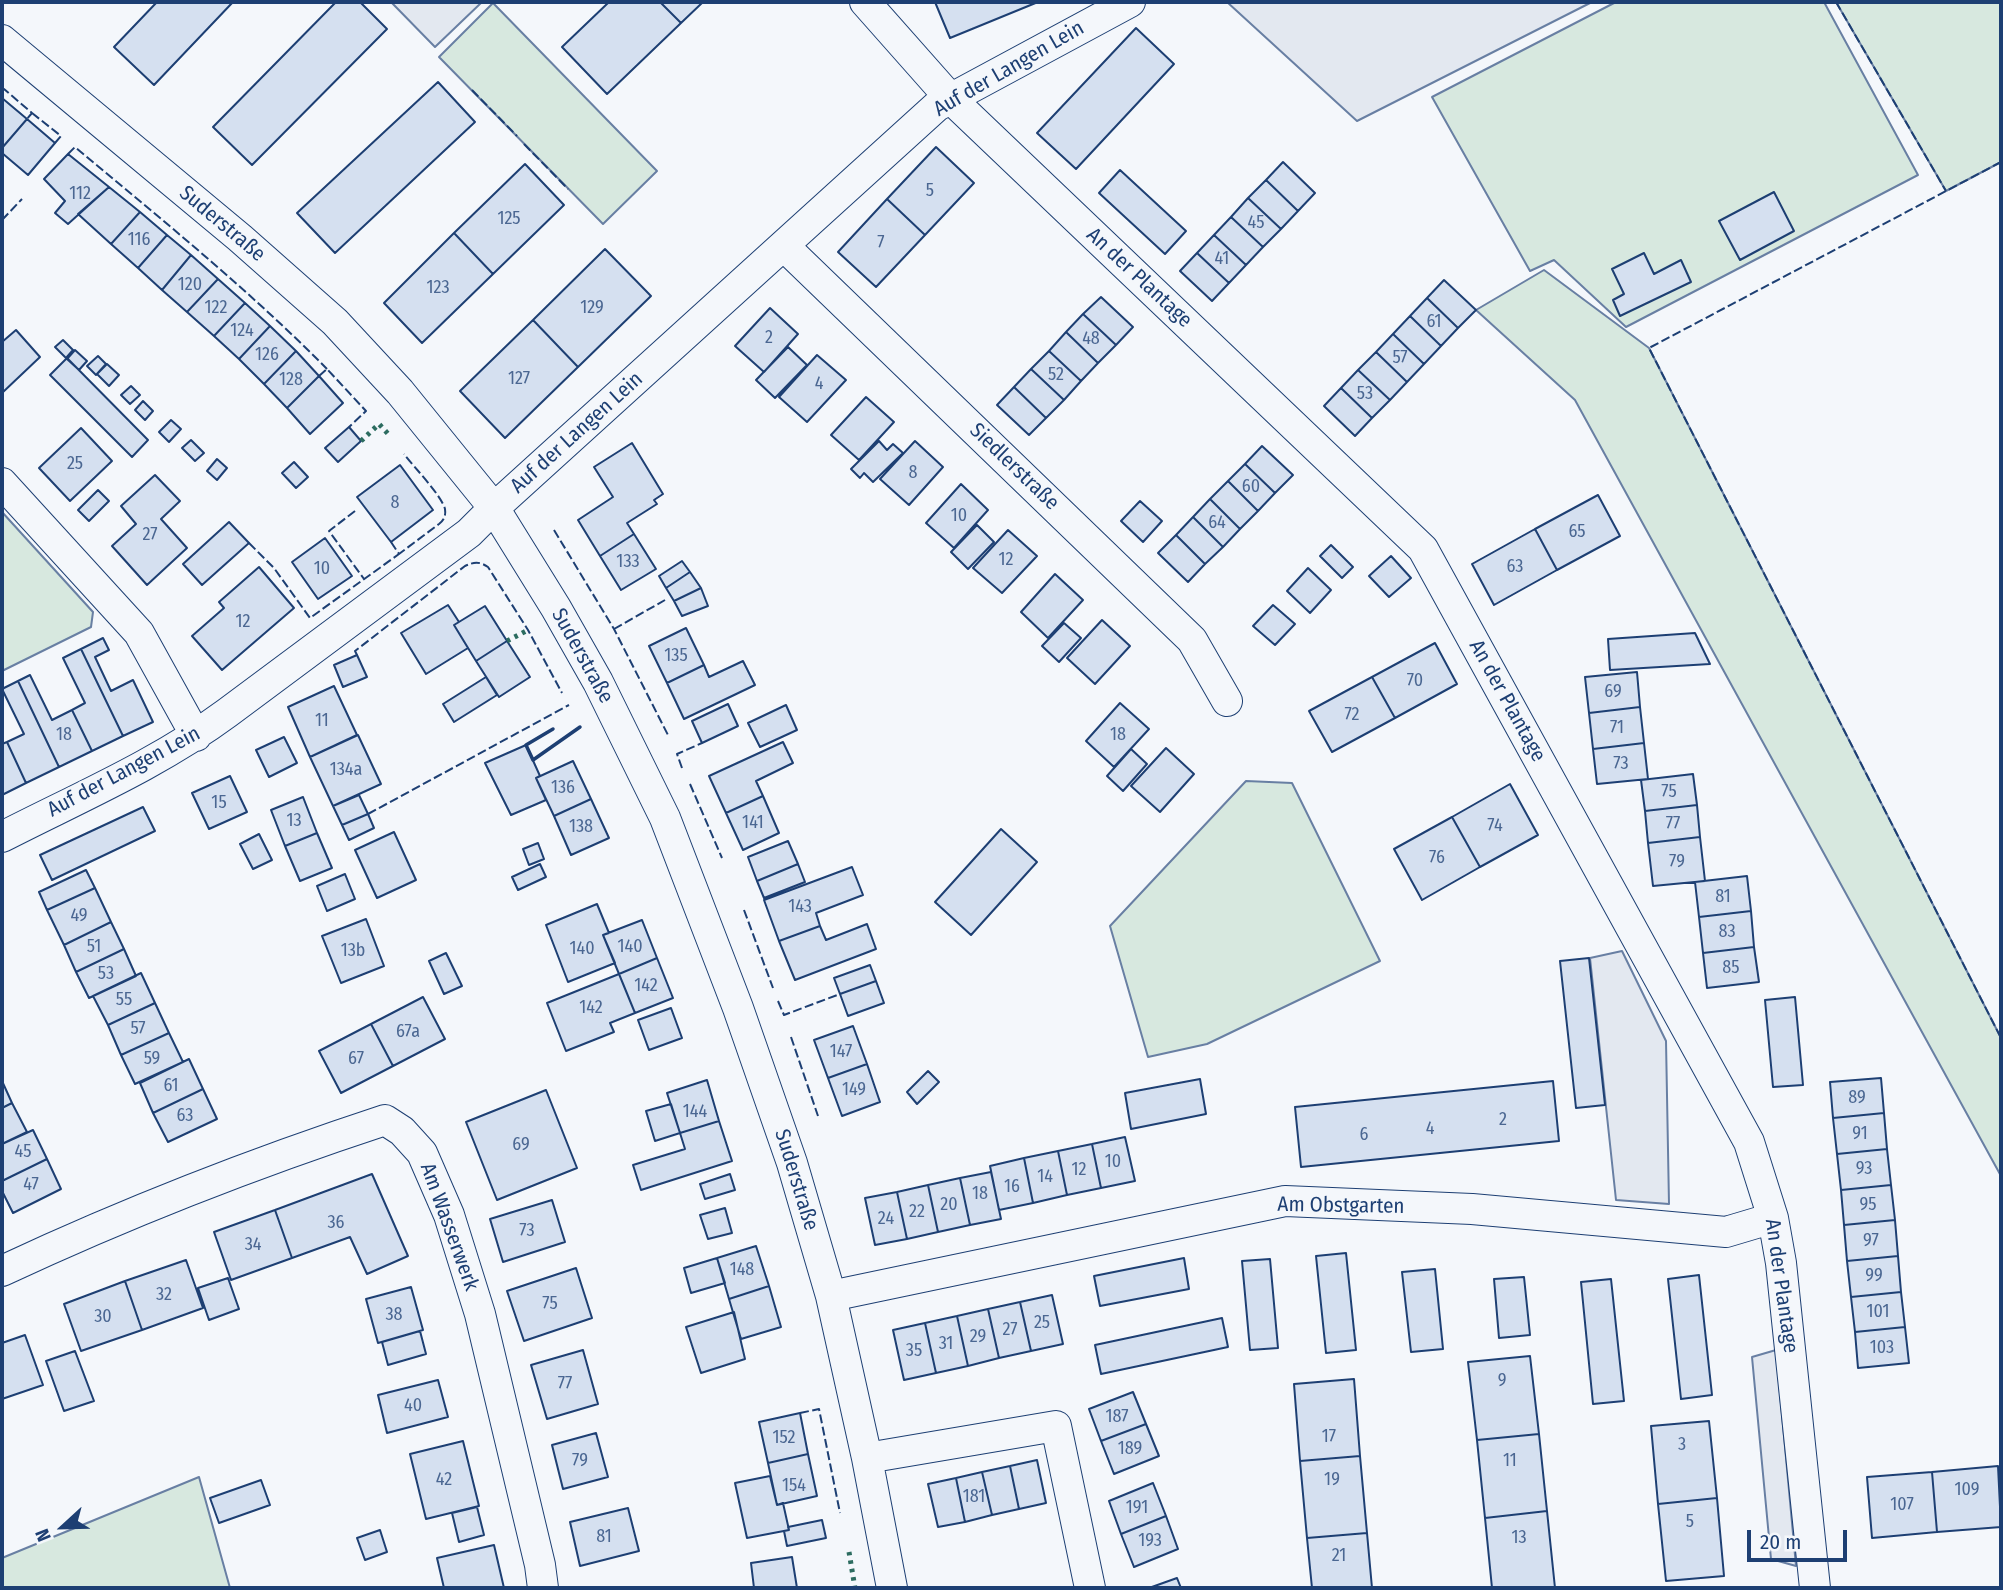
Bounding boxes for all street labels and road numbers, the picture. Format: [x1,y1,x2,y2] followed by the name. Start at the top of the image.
[929,16,1089,122] street label: Auf der Langen Lein
[174,181,270,267] street label: Suderstraße
[1081,223,1197,333] street label: An der Plantage
[506,367,648,499] street label: Auf der Langen Lein
[964,418,1064,516] street label: Siedlerstraße
[546,604,618,708] street label: Suderstraße
[1463,636,1551,766] street label: An der Plantage
[43,721,205,823] street label: Auf der Langen Lein
[769,1126,823,1234] street label: Suderstraße
[414,1160,484,1294] street label: Am Wasserwerk
[1277,1192,1405,1220] street label: Am Obstgarten
[1759,1217,1803,1355] street label: An der Plantage

